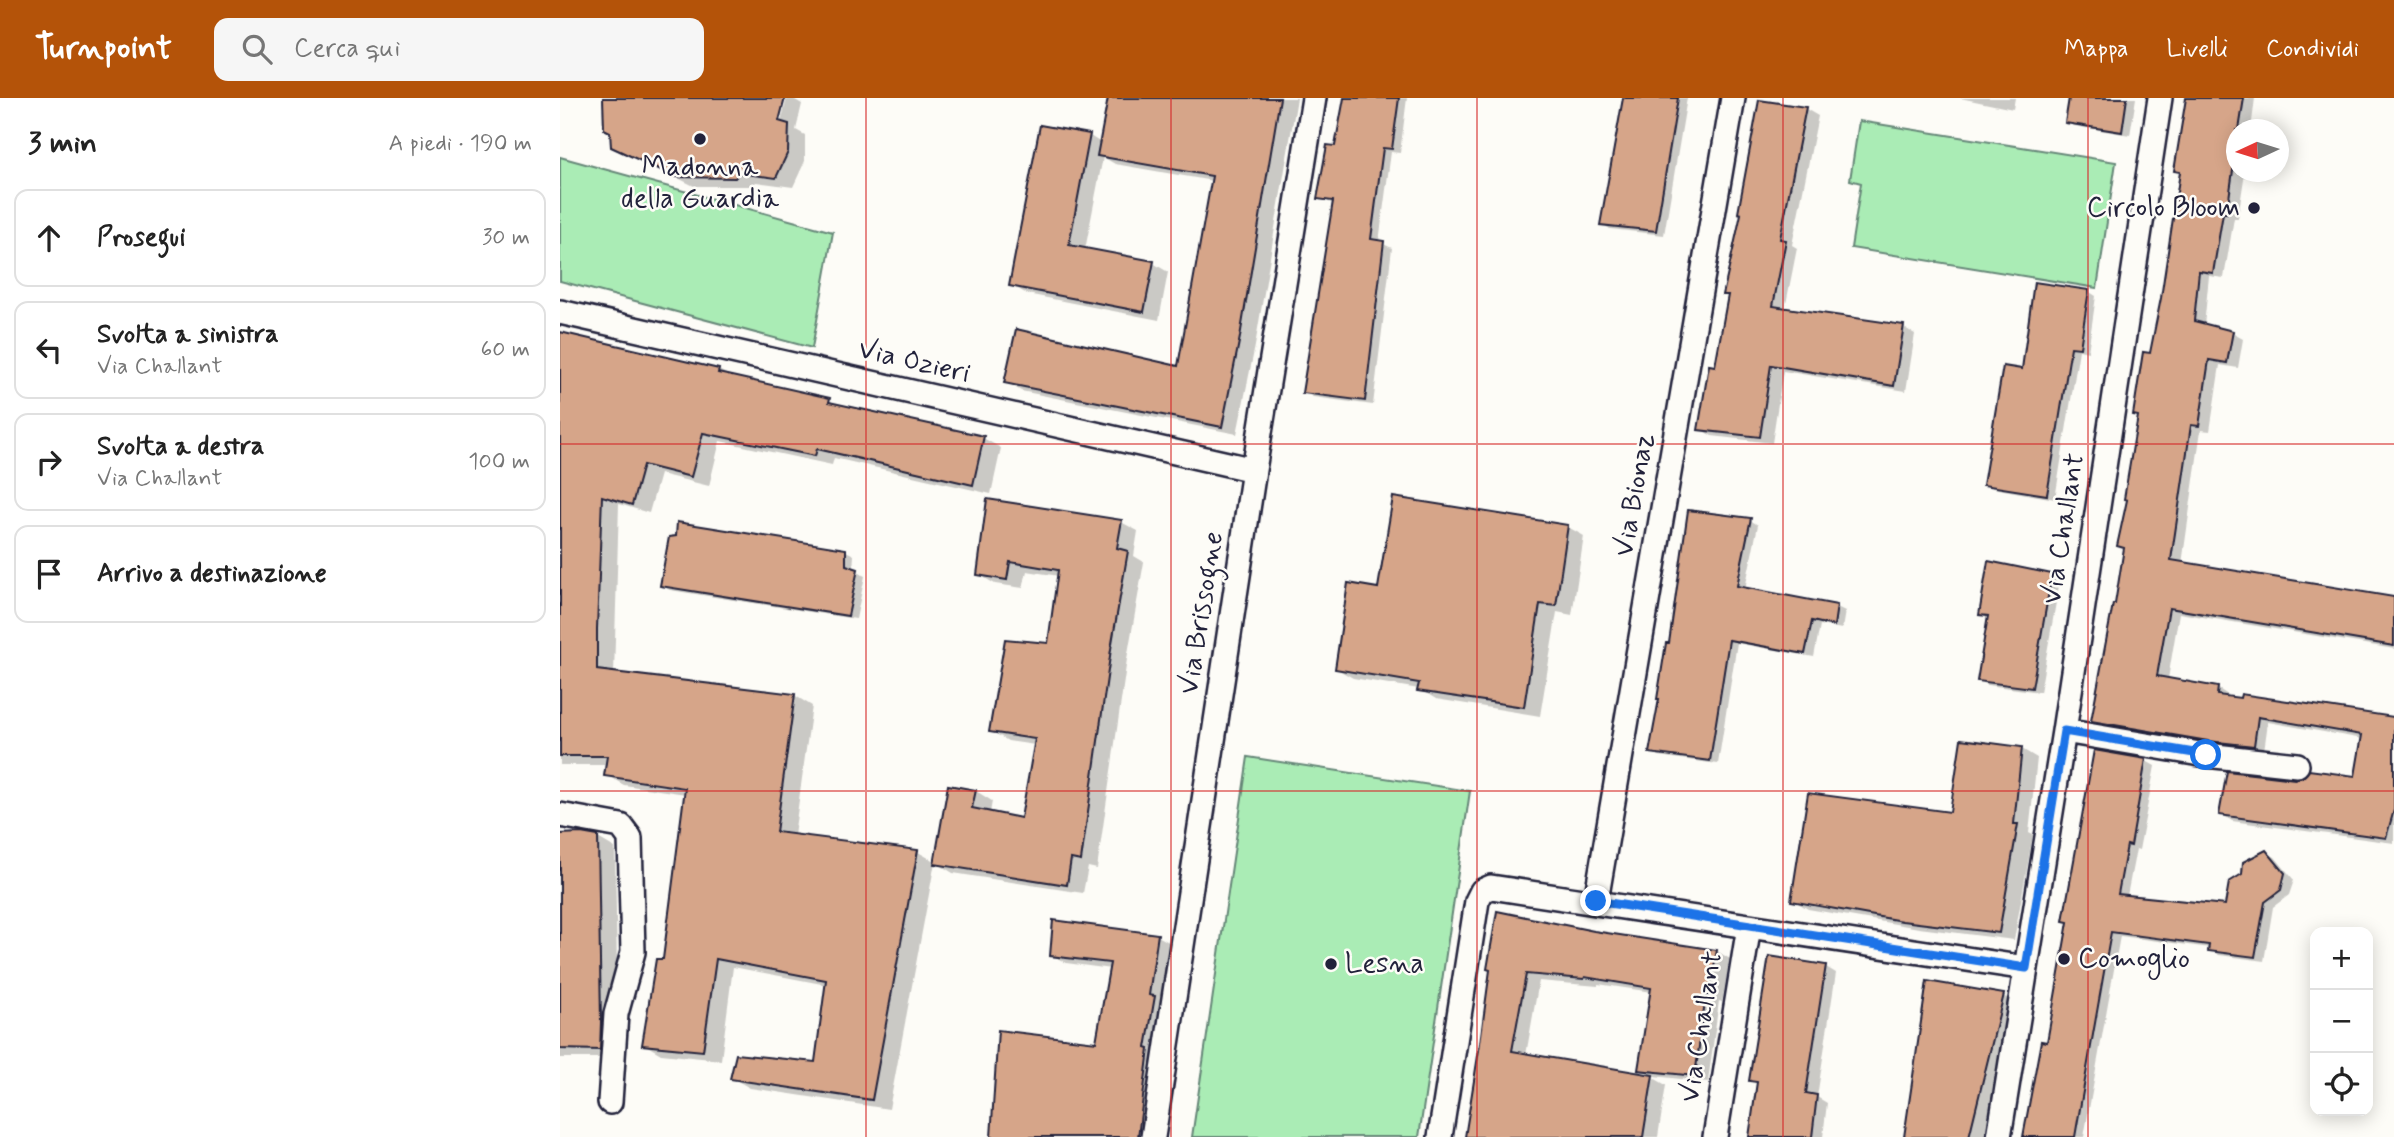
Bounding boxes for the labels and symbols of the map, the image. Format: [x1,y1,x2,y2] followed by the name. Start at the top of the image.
[2226,119,2289,182] north arrow
[692,131,708,147] marker: Madonna della Guardia
[621,149,779,218] place label: Madonna della Guardia
[2087,190,2240,227] place label: Circolo Bloom
[2246,200,2262,216] marker: Circolo Bloom
[854,331,974,393] street label: Via Ozieri
[1606,430,1664,560] street label: Via Bionaz
[2034,451,2094,607] street label: Via Challant
[1171,529,1236,698] street label: Via Brissogne
[2190,739,2221,770] route start
[1580,885,1611,916] route end
[2078,941,2190,980] place label: Comoglio
[1345,946,1424,983] place label: Lesna
[1672,949,1732,1105] street label: Via Challant
[2056,951,2072,967] marker: Comoglio
[1323,956,1339,972] marker: Lesna

